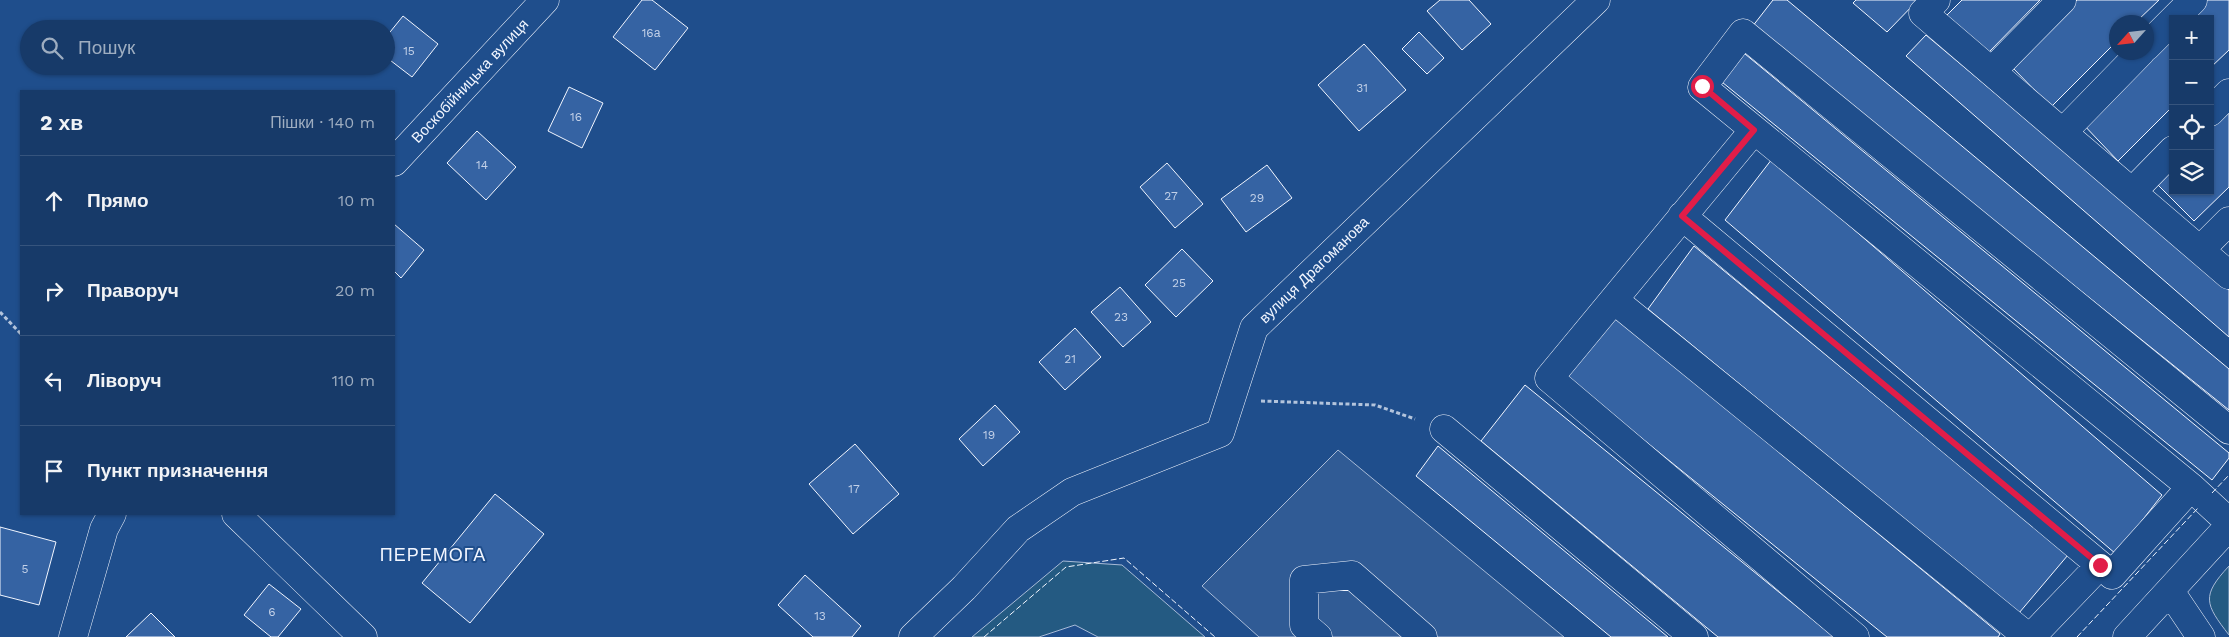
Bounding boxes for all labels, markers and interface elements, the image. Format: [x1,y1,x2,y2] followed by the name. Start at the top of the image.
[408,15,532,147] street label: Воскобійницька вулиця
[2109,15,2154,60] north arrow
[2169,15,2214,195] map controls
[2169,15,2214,60] button: +
[20,20,395,75] search box
[642,26,661,40] house number: 16а
[38,34,66,62] icon: search
[78,36,135,59] text: Пошук
[403,44,415,58] house number: 15
[2169,60,2214,105] button: −
[1691,75,1714,98] route start
[1356,81,1368,95] house number: 31
[2169,105,2214,150] button: locate
[40,110,83,135] text: 2 хв
[570,110,582,124] house number: 16
[270,113,375,132] text: Пішки · 140 m
[2169,150,2214,195] button: layers
[476,158,488,172] house number: 14
[40,187,68,215] icon: ahead
[87,189,149,212] text: Прямо
[1164,189,1178,203] house number: 27
[338,191,375,210] text: 10 m
[1250,191,1264,205] house number: 29
[1255,213,1373,327] street label: вулиця Драгоманова
[1172,276,1186,290] house number: 25
[40,277,68,305] icon: right
[87,279,179,302] text: Праворуч
[335,281,375,300] text: 20 m
[1114,310,1128,324] house number: 23
[1064,352,1076,366] house number: 21
[40,367,68,395] icon: left
[87,369,162,392] text: Ліворуч
[332,371,375,390] text: 110 m
[983,428,995,442] house number: 19
[40,457,68,485] icon: arrive
[87,459,268,482] text: Пункт призначення
[848,482,860,496] house number: 17
[380,544,486,565] district label: ПЕРЕМОГА
[2089,554,2112,577] route end
[22,562,29,576] house number: 5
[268,605,276,619] house number: 6
[814,609,826,623] house number: 13

